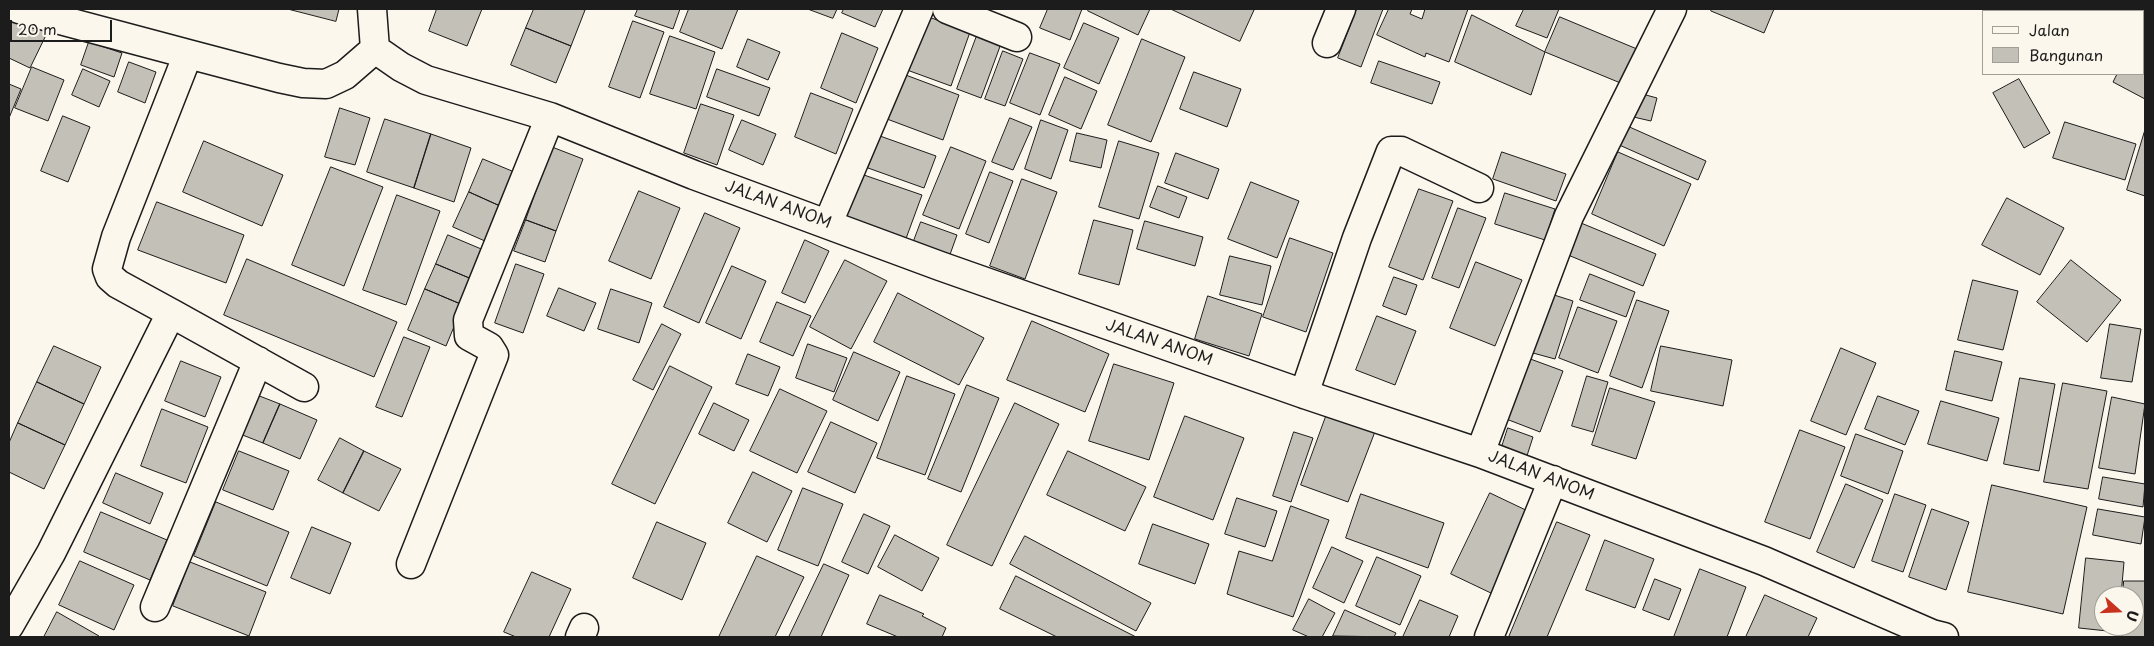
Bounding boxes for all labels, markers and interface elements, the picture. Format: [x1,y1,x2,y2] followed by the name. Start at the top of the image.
[12,10,115,42] scale bar
[1982,10,2144,75] legend
[18,17,57,40] text: 20 m
[2029,18,2070,41] text: Jalan
[2029,43,2103,66] text: Bangunan
[722,177,834,233] street label: JALAN ANOM
[1103,316,1215,370] street label: JALAN ANOM
[1485,447,1597,505] street label: JALAN ANOM
[2094,586,2144,636] north arrow
[2121,607,2144,625] text: U

